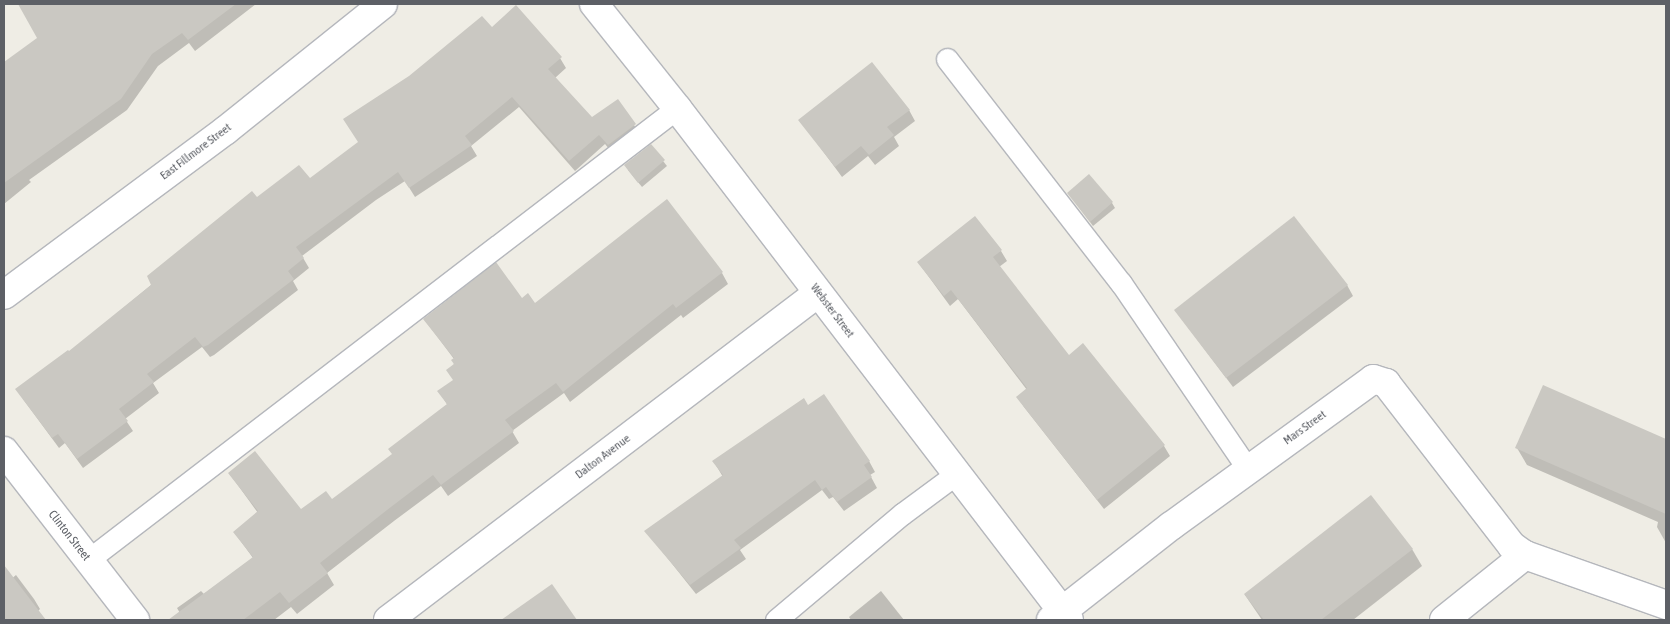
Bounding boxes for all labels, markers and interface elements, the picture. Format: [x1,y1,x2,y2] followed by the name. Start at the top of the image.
[158,121,234,183] street label: East Fillmore Street
[807,281,857,341] street label: Webster Street
[1281,408,1329,448] street label: Mars Street
[573,432,633,482] street label: Dalton Avenue
[45,508,93,564] street label: Clinton Street

